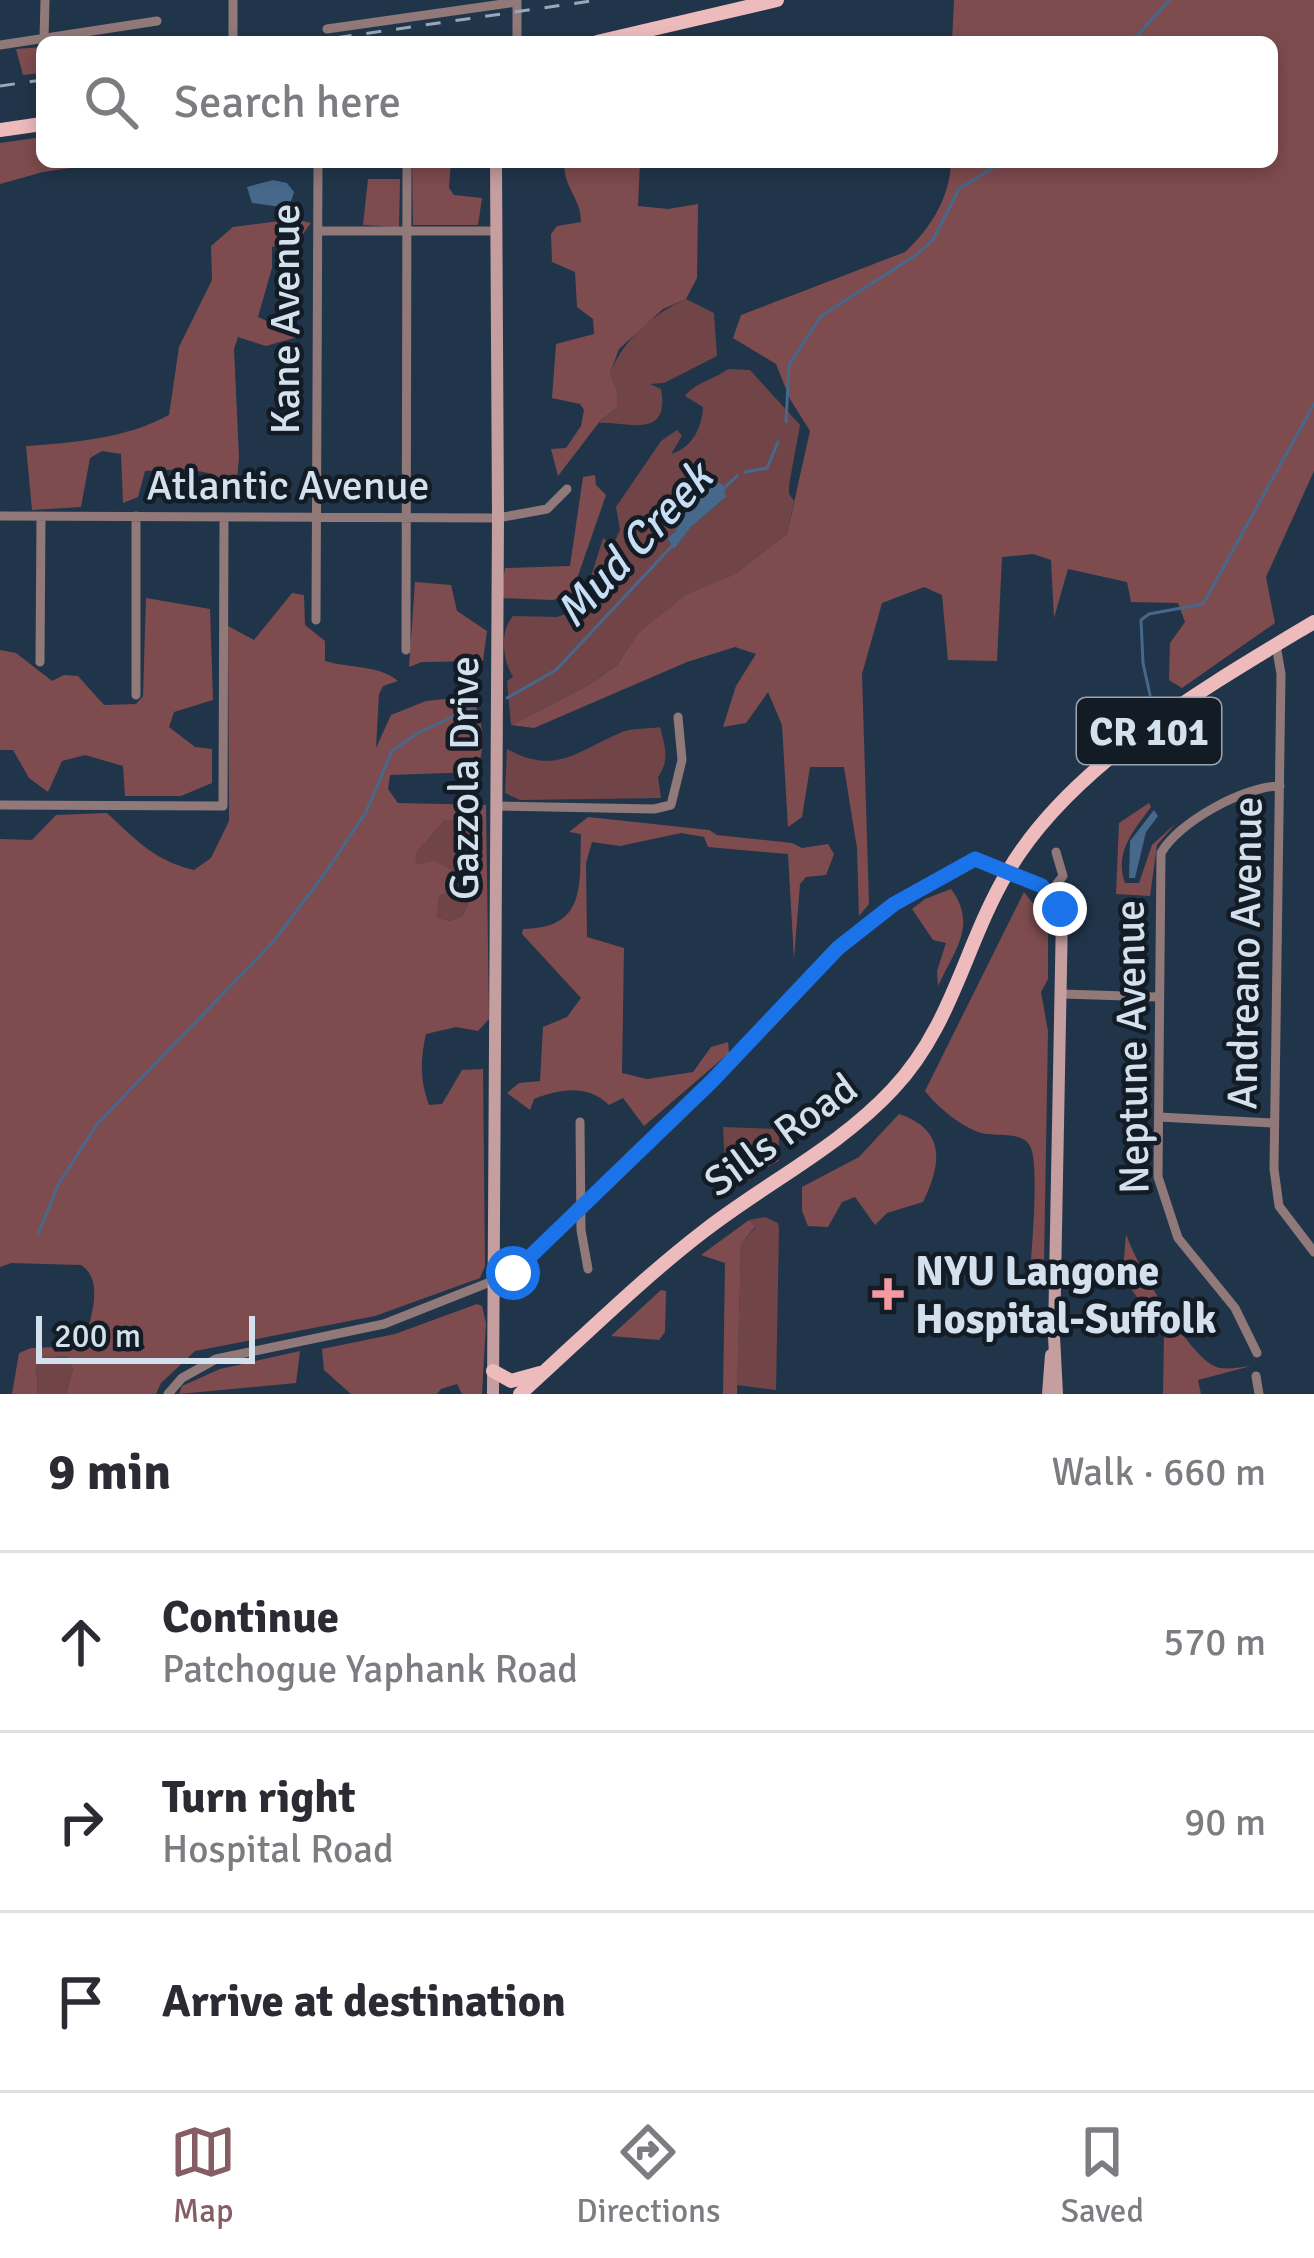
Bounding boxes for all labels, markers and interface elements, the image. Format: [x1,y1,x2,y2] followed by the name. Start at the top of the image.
[36,36,1278,168] search box
[78,69,144,135] icon: search
[174,75,401,130] text: Search here
[260,204,311,434] street label: Kane Avenue
[544,449,727,639] water label: Mud Creek
[146,460,430,511] street label: Atlantic Avenue
[439,656,490,900] street label: Gazzola Drive
[1077,698,1221,764] road number: CR 101
[1217,796,1274,1110] street label: Andreano Avenue
[1033,882,1087,936] route end
[1104,900,1161,1194] street label: Neptune Avenue
[695,1063,867,1208] street label: Sills Road
[486,1246,540,1300] route start
[915,1246,1216,1345] place label: NYU Langone Hospital-Suffolk
[872,1278,904,1310] marker: NYU Langone Hospital-Suffolk
[36,1310,255,1363] scale bar
[54,1316,141,1357] text: 200 m
[48,1441,171,1504] text: 9 min
[1052,1448,1266,1496] text: Walk · 660 m
[162,1590,339,1645] text: Continue
[48,1609,114,1675] icon: ahead
[1163,1618,1266,1666] text: 570 m
[162,1645,578,1693] text: Patchogue Yaphank Road
[162,1770,356,1825] text: Turn right
[48,1789,114,1855] icon: right
[1184,1798,1266,1846] text: 90 m
[162,1825,394,1873] text: Hospital Road
[48,1969,114,2035] icon: arrive
[162,1974,566,2029] text: Arrive at destination
[170,2119,236,2232] tab: Map
[576,2119,721,2232] tab: Directions
[1061,2119,1144,2232] tab: Saved

